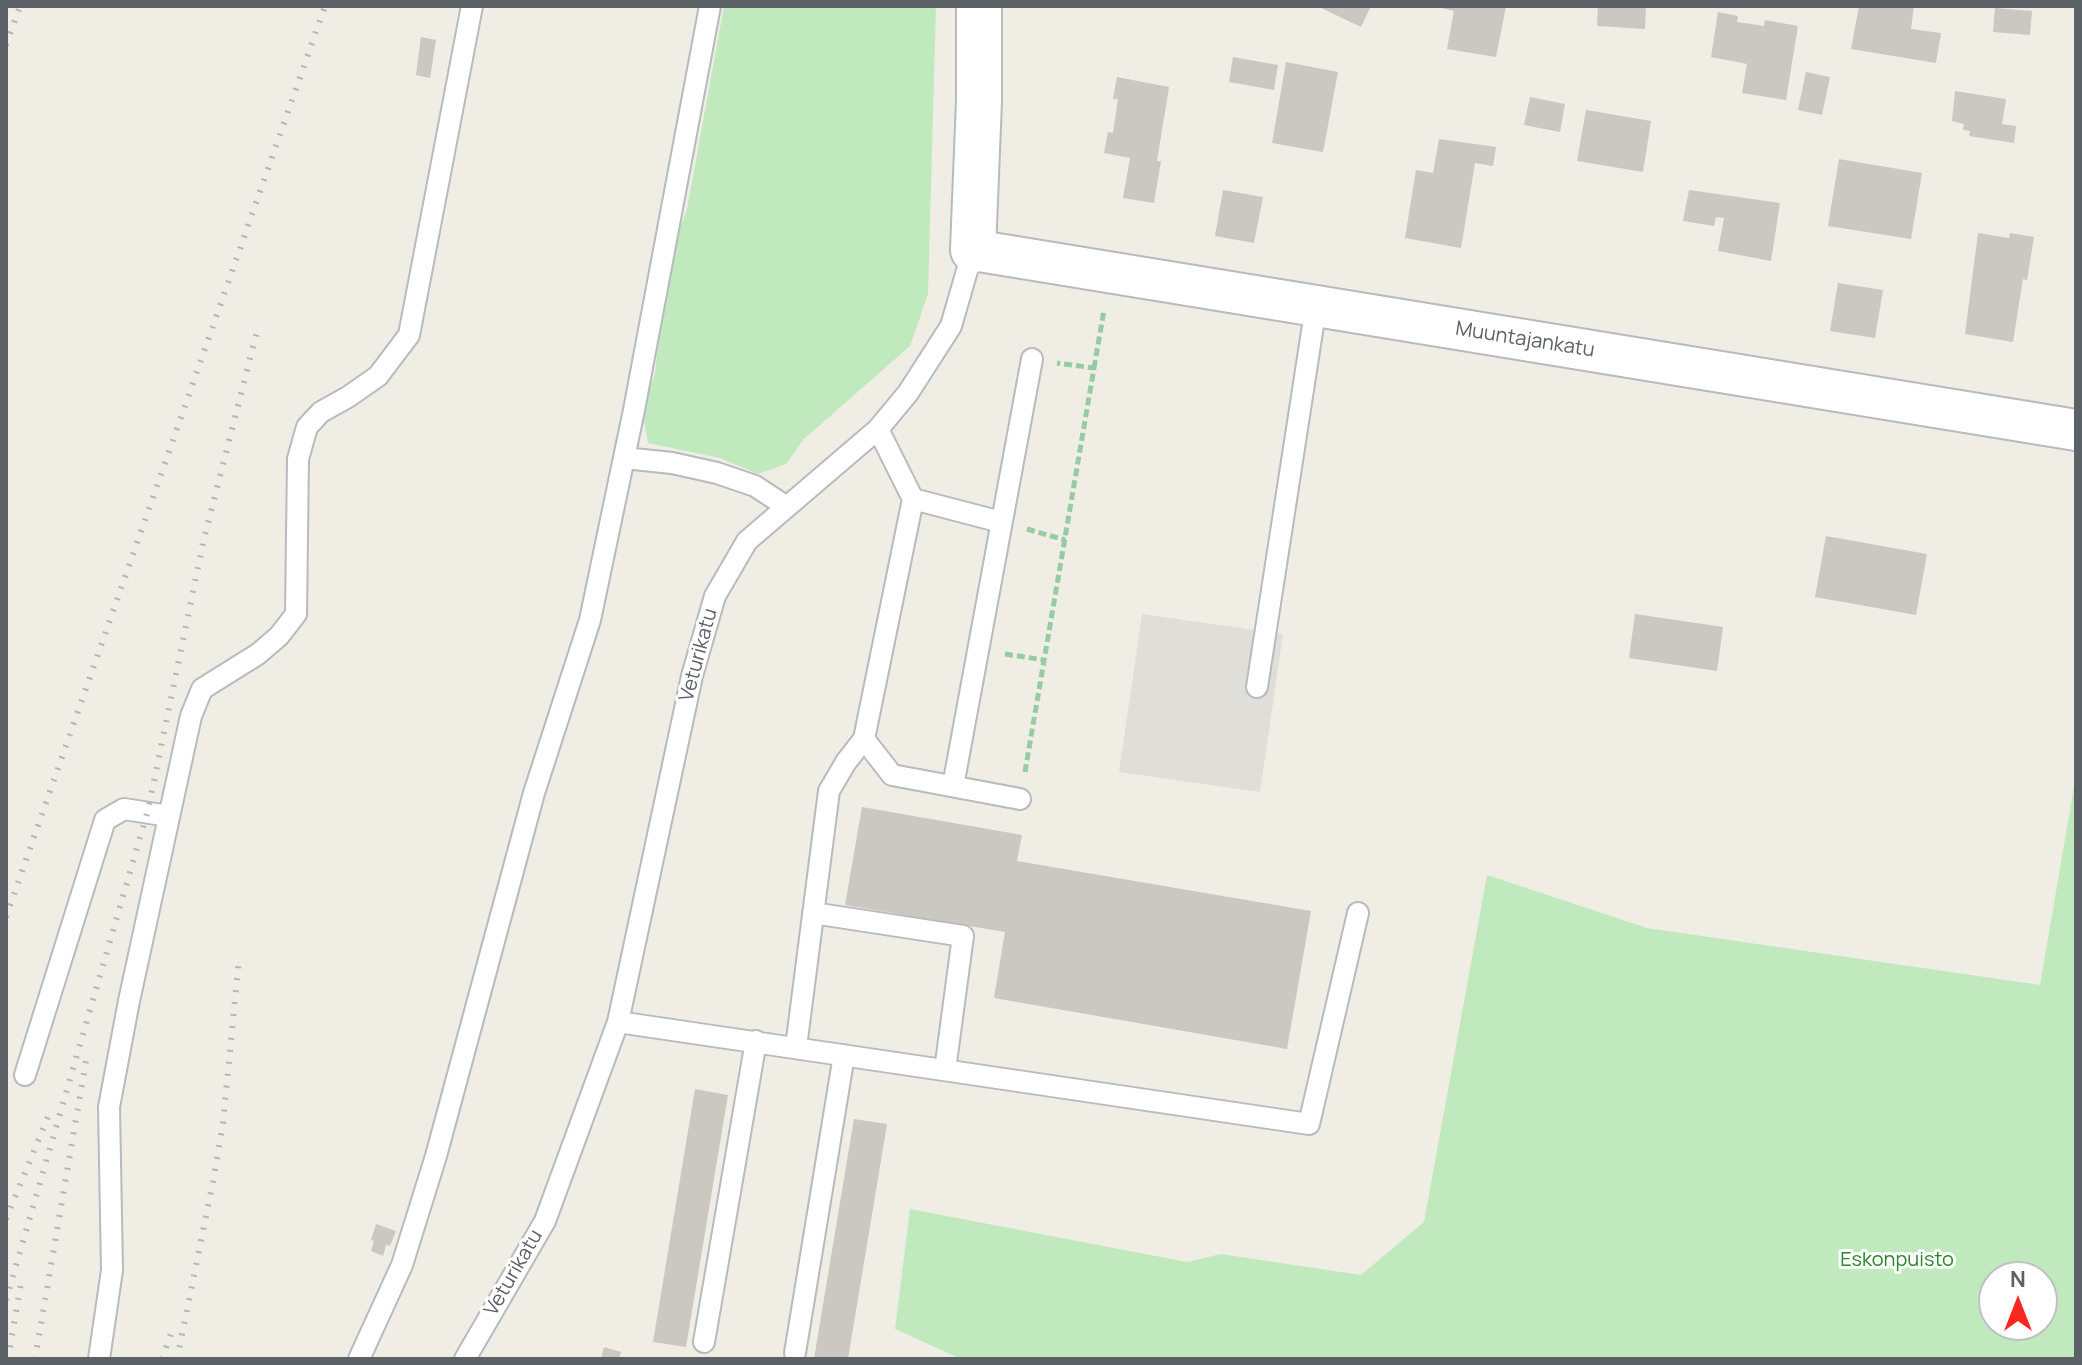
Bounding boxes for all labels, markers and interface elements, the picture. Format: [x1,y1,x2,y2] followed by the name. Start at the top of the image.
[1454,317,1596,363] street label: Muuntajankatu
[675,606,723,704] street label: Veturikatu
[480,1226,548,1320] street label: Veturikatu
[1840,1248,1954,1272] park label: Eskonpuisto
[1978,1261,2058,1341] north arrow
[2010,1264,2026,1294] text: N

